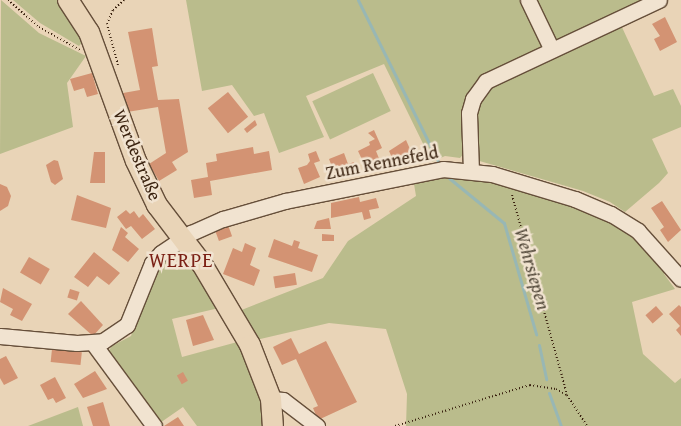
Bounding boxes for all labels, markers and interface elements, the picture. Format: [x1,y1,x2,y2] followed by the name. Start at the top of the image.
[108,106,166,204] street label: Werdestraße
[324,141,440,185] street label: Zum Rennefeld
[509,225,555,313] water label: Wehrsiepen
[148,247,214,271] district label: WERPE

